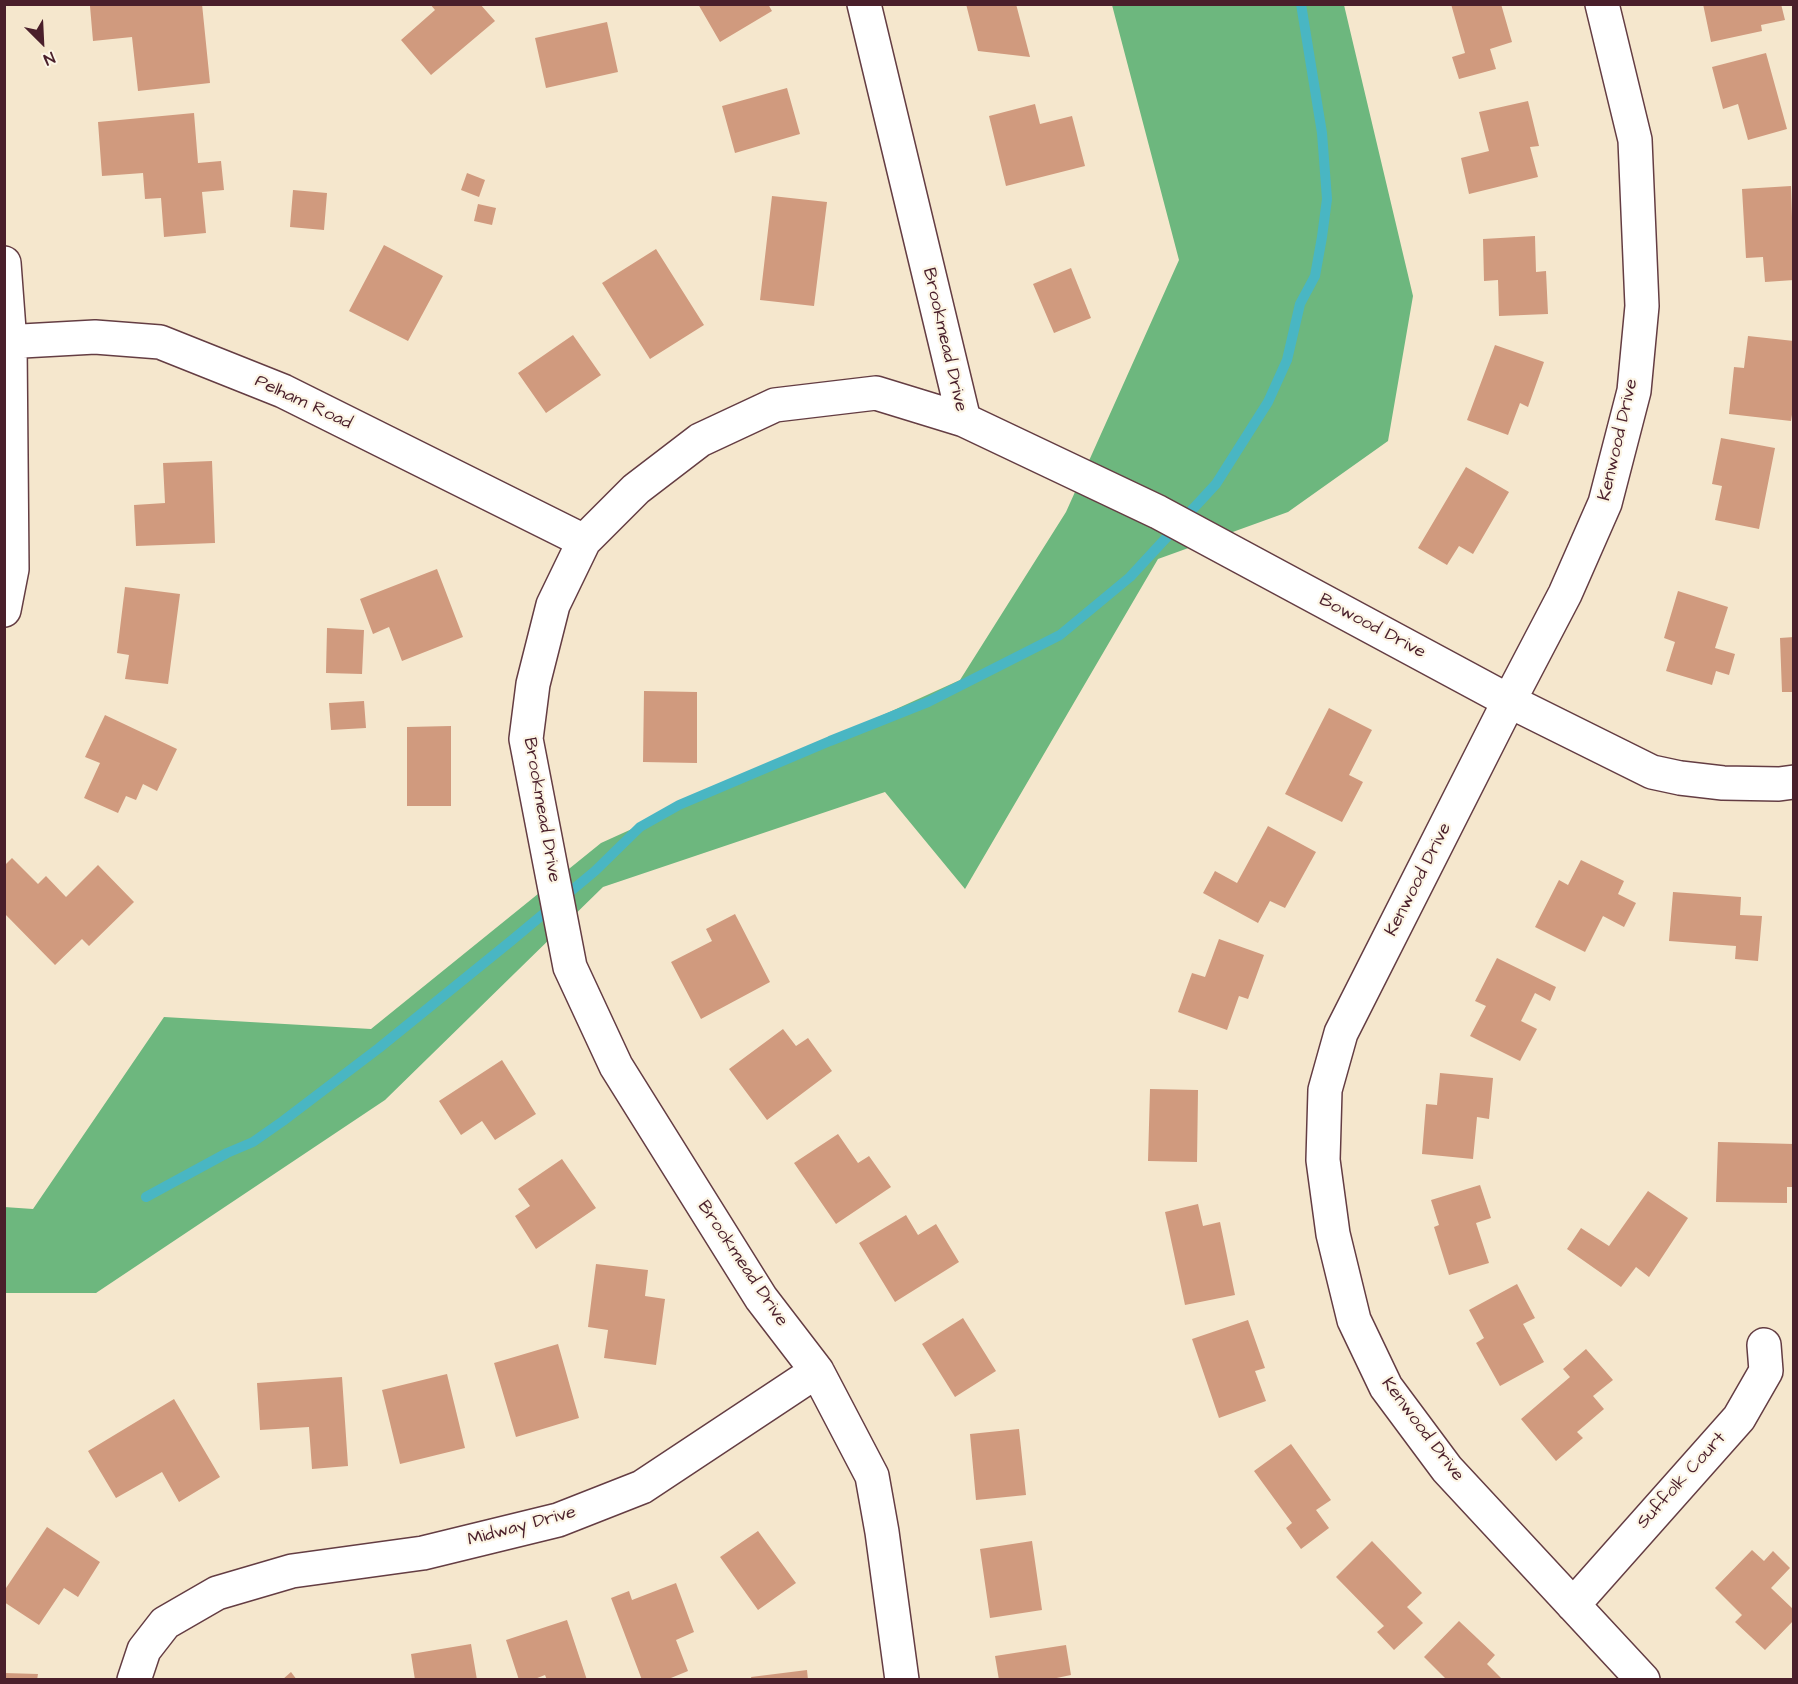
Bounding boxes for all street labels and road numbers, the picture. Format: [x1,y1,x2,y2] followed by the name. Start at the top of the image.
[917,266,971,414] street label: Brookmead Drive
[251,371,355,435] street label: Pelham Road
[1594,377,1644,503] street label: Kenwood Drive
[1315,590,1429,664] street label: Bowood Drive
[518,736,564,884] street label: Brookmead Drive
[1381,820,1457,940] street label: Kenwood Drive
[692,1197,792,1331] street label: Brookmead Drive
[1376,1374,1468,1486] street label: Kenwood Drive
[1633,1428,1731,1534] street label: Suffolk Court
[466,1502,578,1552] street label: Midway Drive

